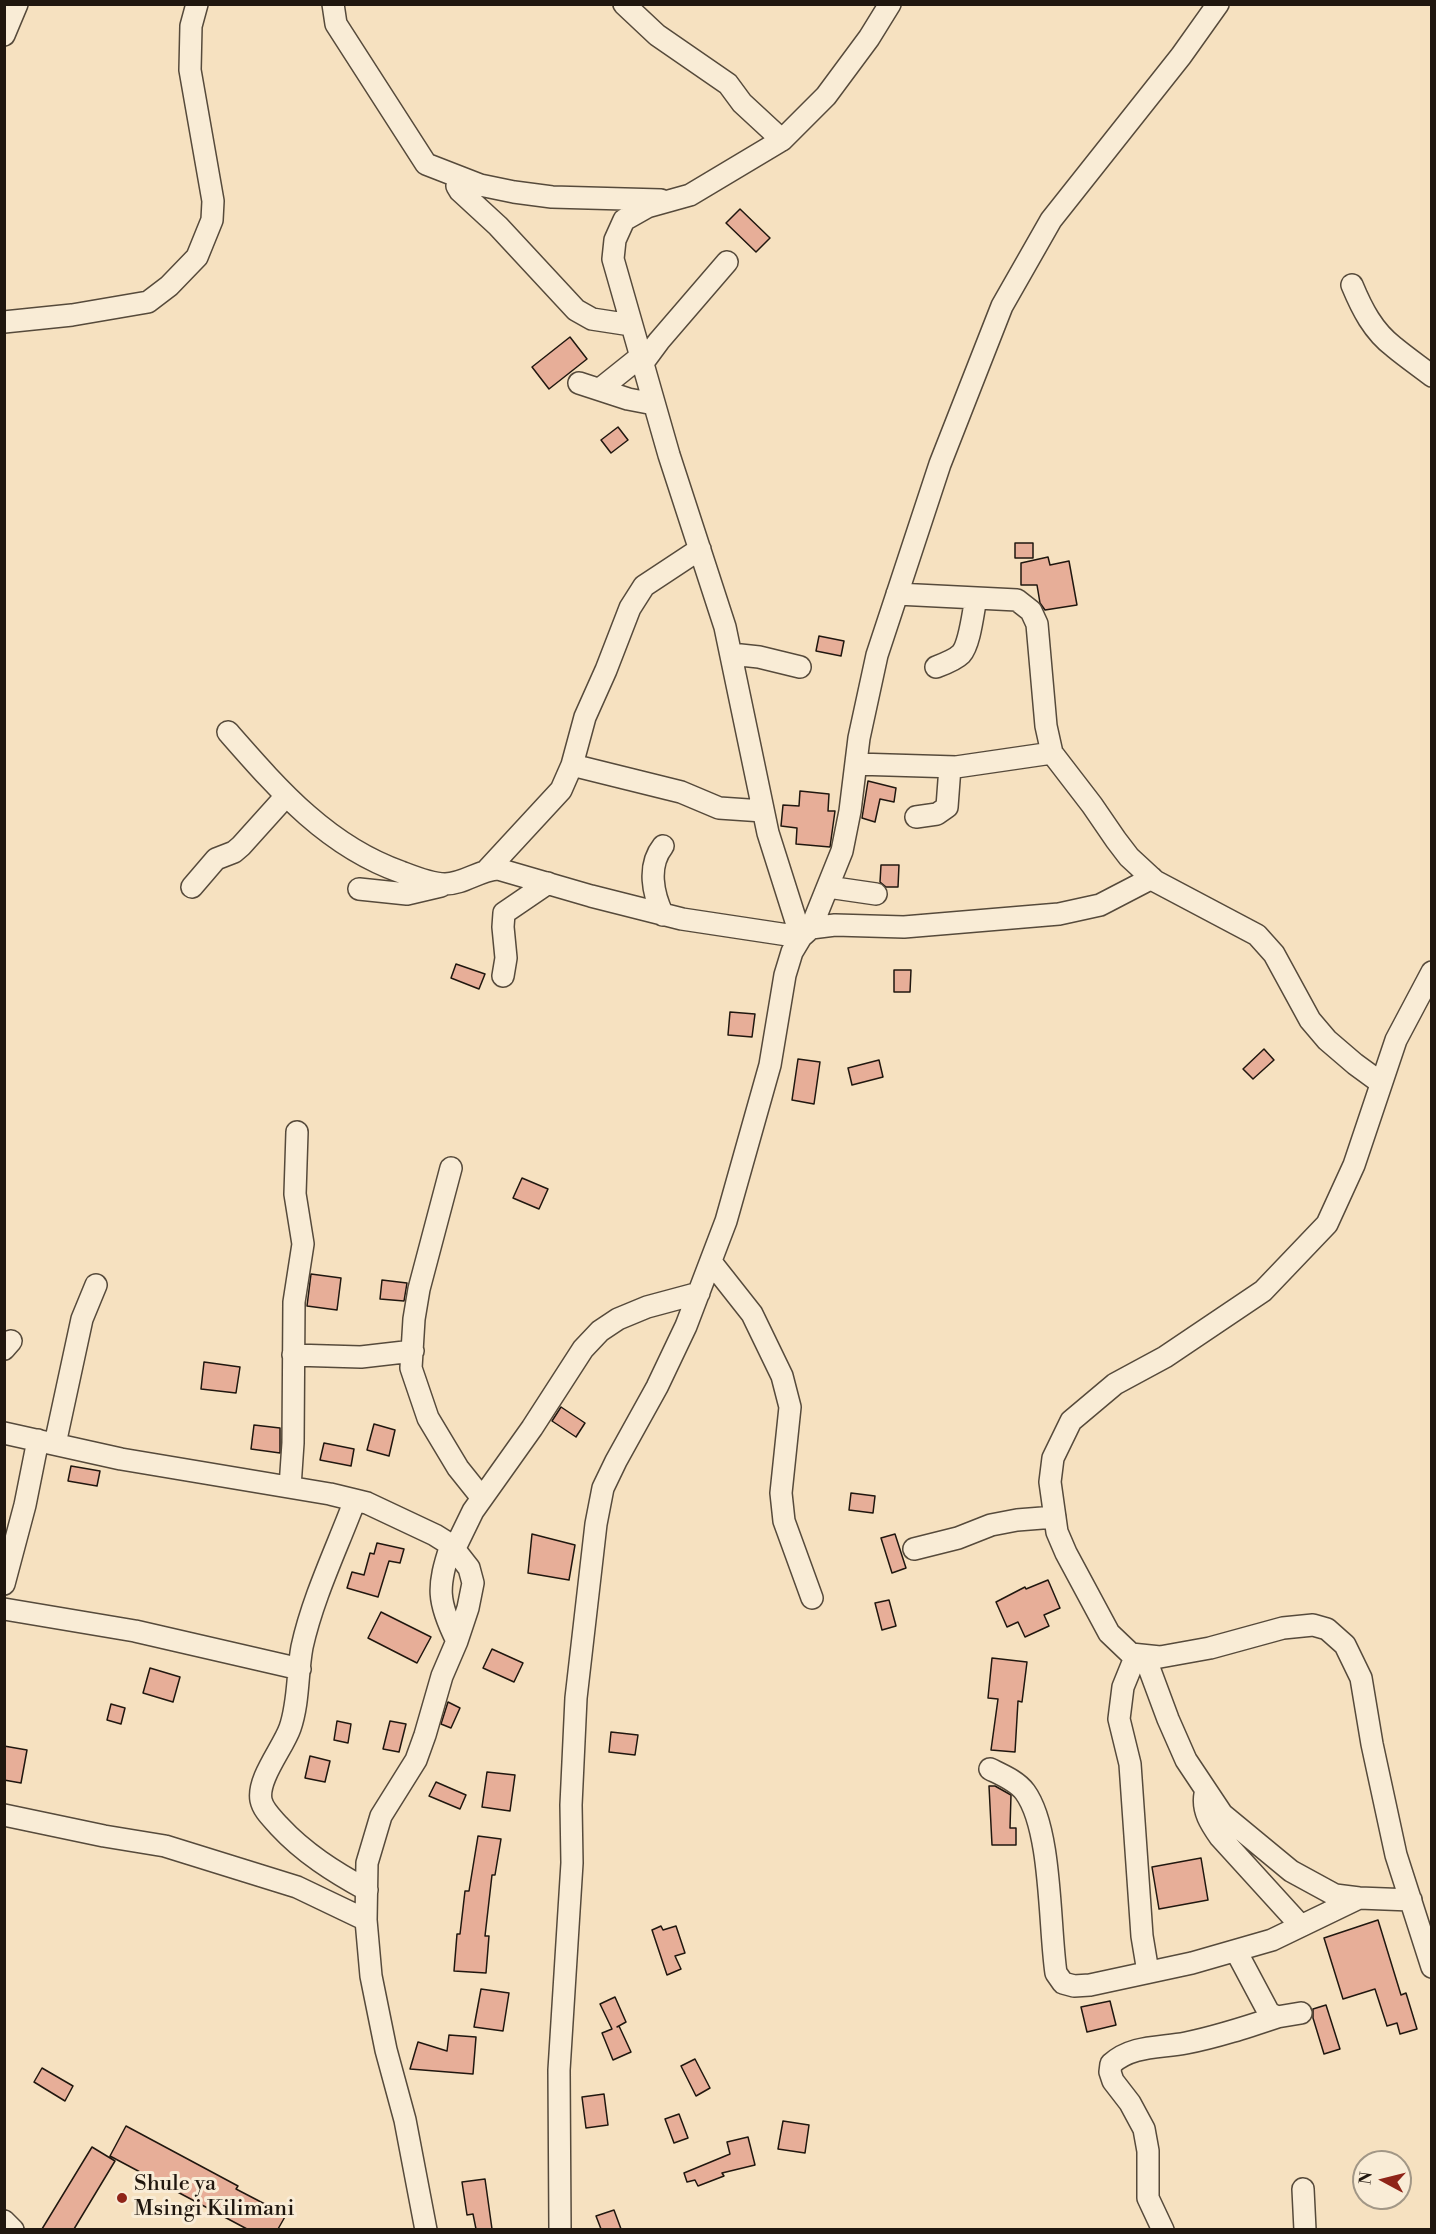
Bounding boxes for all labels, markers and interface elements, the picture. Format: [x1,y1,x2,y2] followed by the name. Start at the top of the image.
[1352,2150,1412,2210] north arrow
[1355,2171,1377,2186] text: N
[134,2172,294,2224] place label: Shule ya Msingi Kilimani
[115,2191,129,2205] marker: Shule ya Msingi Kilimani

